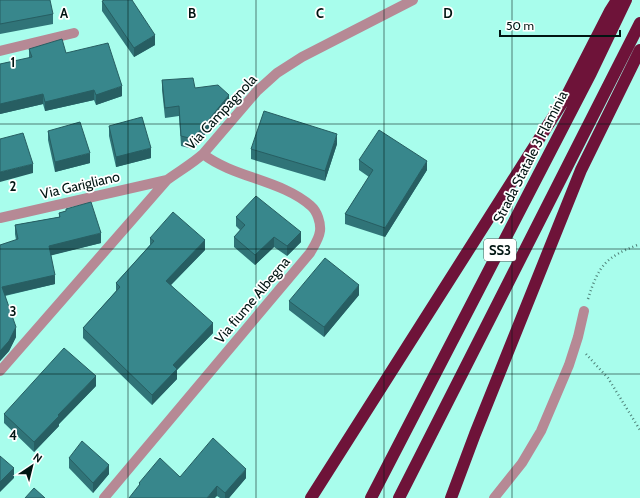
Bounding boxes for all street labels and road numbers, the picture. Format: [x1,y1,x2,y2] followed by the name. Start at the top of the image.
[181,70,261,153] street label: Via Campagnola
[489,87,571,226] street label: Strada Statale 3 Flaminia
[39,167,122,203] street label: Via Garigliano
[484,239,516,261] road number: SS3
[210,253,294,347] street label: Via fiume Albegna

